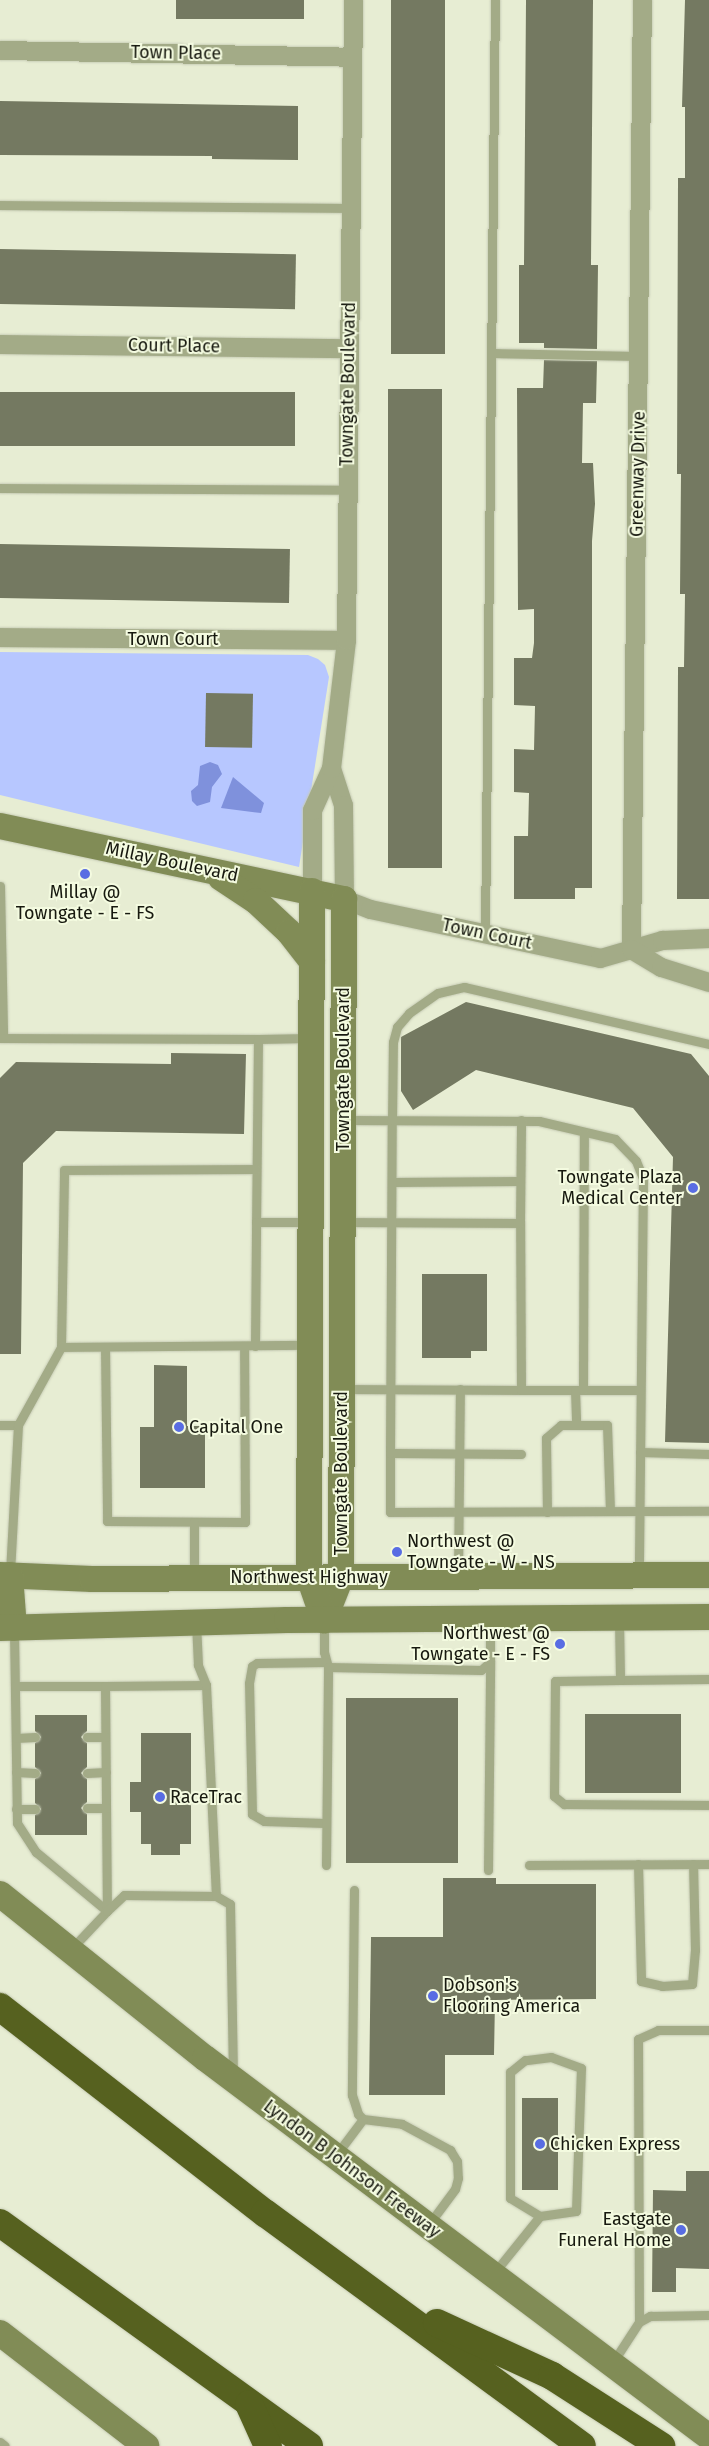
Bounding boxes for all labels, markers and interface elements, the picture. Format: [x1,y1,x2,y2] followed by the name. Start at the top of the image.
[131,41,221,65] street label: Town Place
[336,302,360,466] street label: Towngate Boulevard
[128,334,220,358] street label: Court Place
[626,411,650,537] street label: Greenway Drive
[127,628,219,650] street label: Town Court
[104,837,240,887] street label: Millay Boulevard
[79,868,91,880] marker: Millay @ Towngate - E - FS
[16,882,154,924] place label: Millay @ Towngate - E - FS
[440,914,534,954] street label: Town Court
[332,987,354,1151] street label: Towngate Boulevard
[557,1167,682,1210] place label: Towngate Plaza Medical Center
[686,1181,700,1195] marker: Towngate Plaza Medical Center
[330,1391,352,1555] street label: Towngate Boulevard
[189,1416,283,1438] place label: Capital One
[173,1421,185,1433] marker: Capital One
[407,1531,555,1574] place label: Northwest @ Towngate - W - NS
[391,1546,403,1558] marker: Northwest @ Towngate - W - NS
[230,1566,388,1588] street label: Northwest Highway
[411,1623,550,1666] place label: Northwest @ Towngate - E - FS
[554,1638,566,1650] marker: Northwest @ Towngate - E - FS
[170,1786,242,1808] place label: RaceTrac
[154,1791,166,1803] marker: RaceTrac
[443,1975,580,2018] place label: Dobson's Flooring America
[427,1990,439,2002] marker: Dobson's Flooring America
[259,2095,445,2243] street label: Lyndon B Johnson Freeway
[550,2133,680,2155] place label: Chicken Express
[534,2138,546,2150] marker: Chicken Express
[558,2209,671,2252] place label: Eastgate Funeral Home
[675,2224,687,2236] marker: Eastgate Funeral Home

